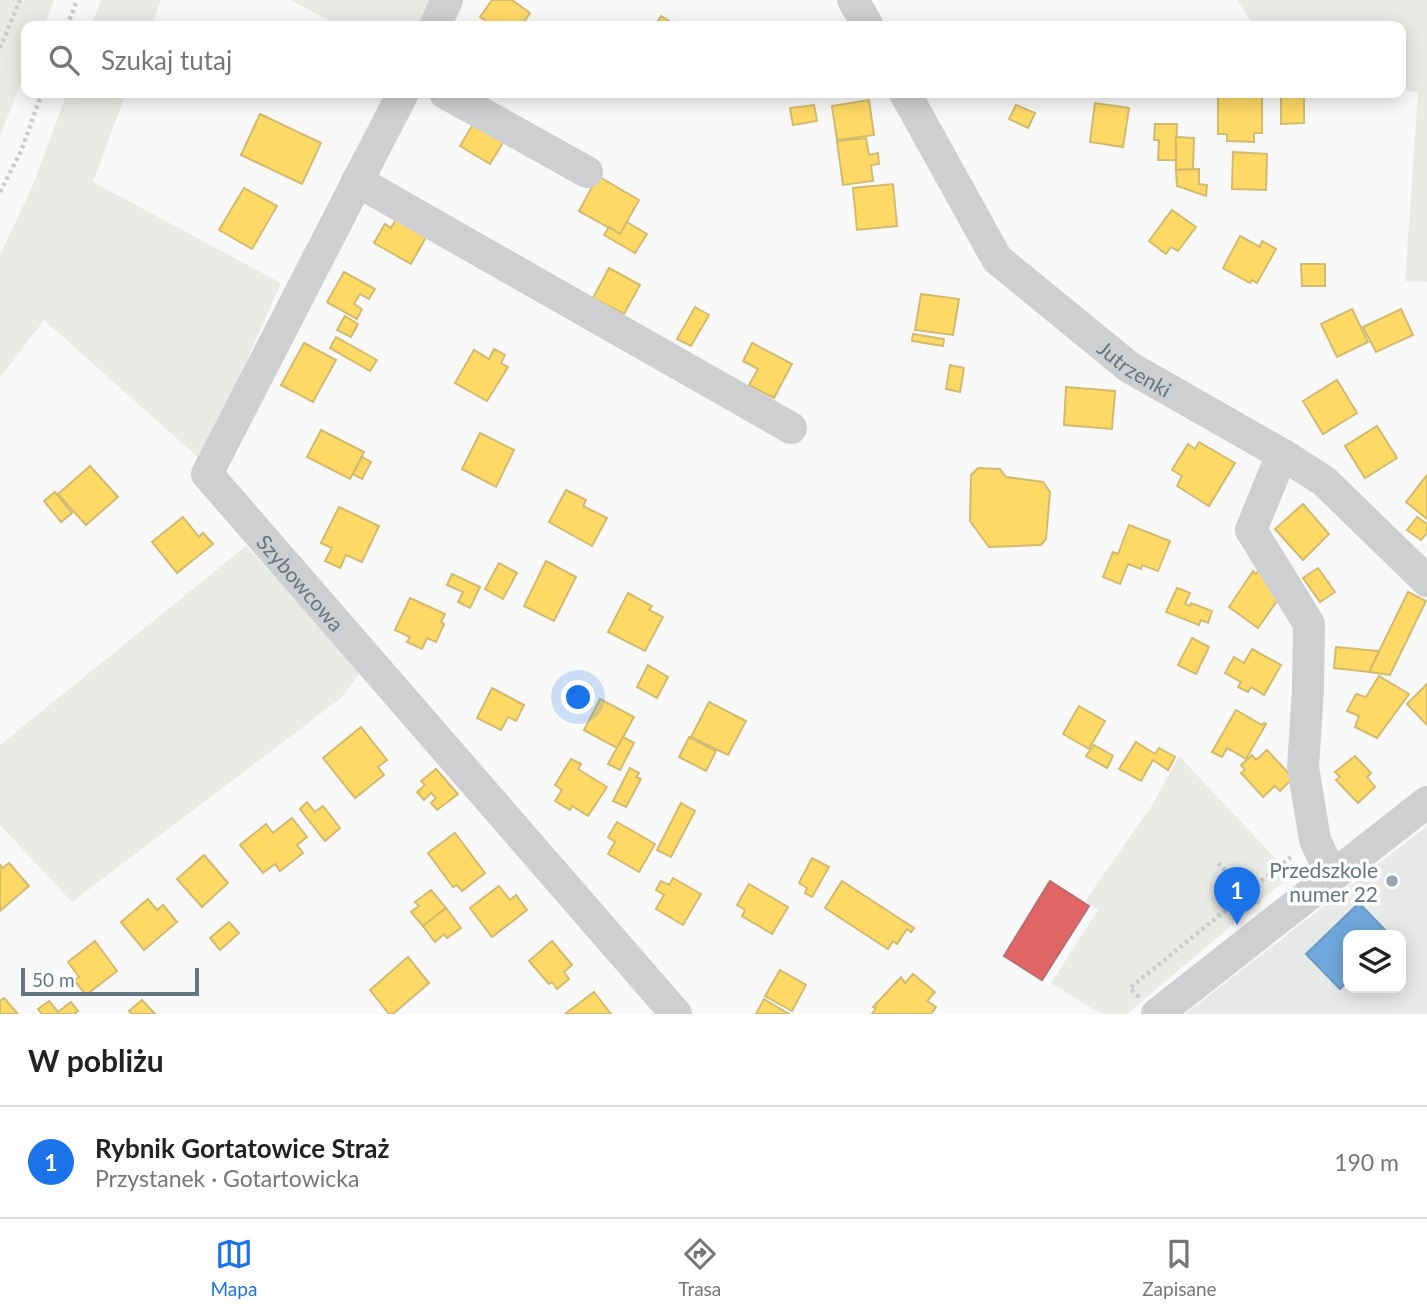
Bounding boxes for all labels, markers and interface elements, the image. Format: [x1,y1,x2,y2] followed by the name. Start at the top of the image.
[21,21,1406,98] search box
[45,41,83,79] icon: search
[101,44,232,76] text: Szukaj tutaj
[1093,335,1176,401] street label: Jutrzenki
[252,529,350,636] street label: Szybowcowa
[561,680,595,714] your location
[1269,857,1378,906] place label: Przedszkole numer 22
[1214,867,1260,925] pin: 1
[1384,873,1400,889] marker: Przedszkole numer 22
[1343,930,1406,993] map controls
[1343,930,1406,993] button: layers
[21,965,200,997] scale bar
[32,968,75,991] text: 50 m
[28,1042,164,1078] text: W pobliżu
[95,1132,390,1164] text: Rybnik Gortatowice Straż
[44,1148,58,1176] text: 1
[1334,1148,1399,1176] text: 190 m
[95,1164,359,1192] text: Przystanek · Gotartowicka
[210,1235,257,1300] tab: Mapa
[678,1235,721,1300] tab: Trasa
[1142,1235,1217,1300] tab: Zapisane

